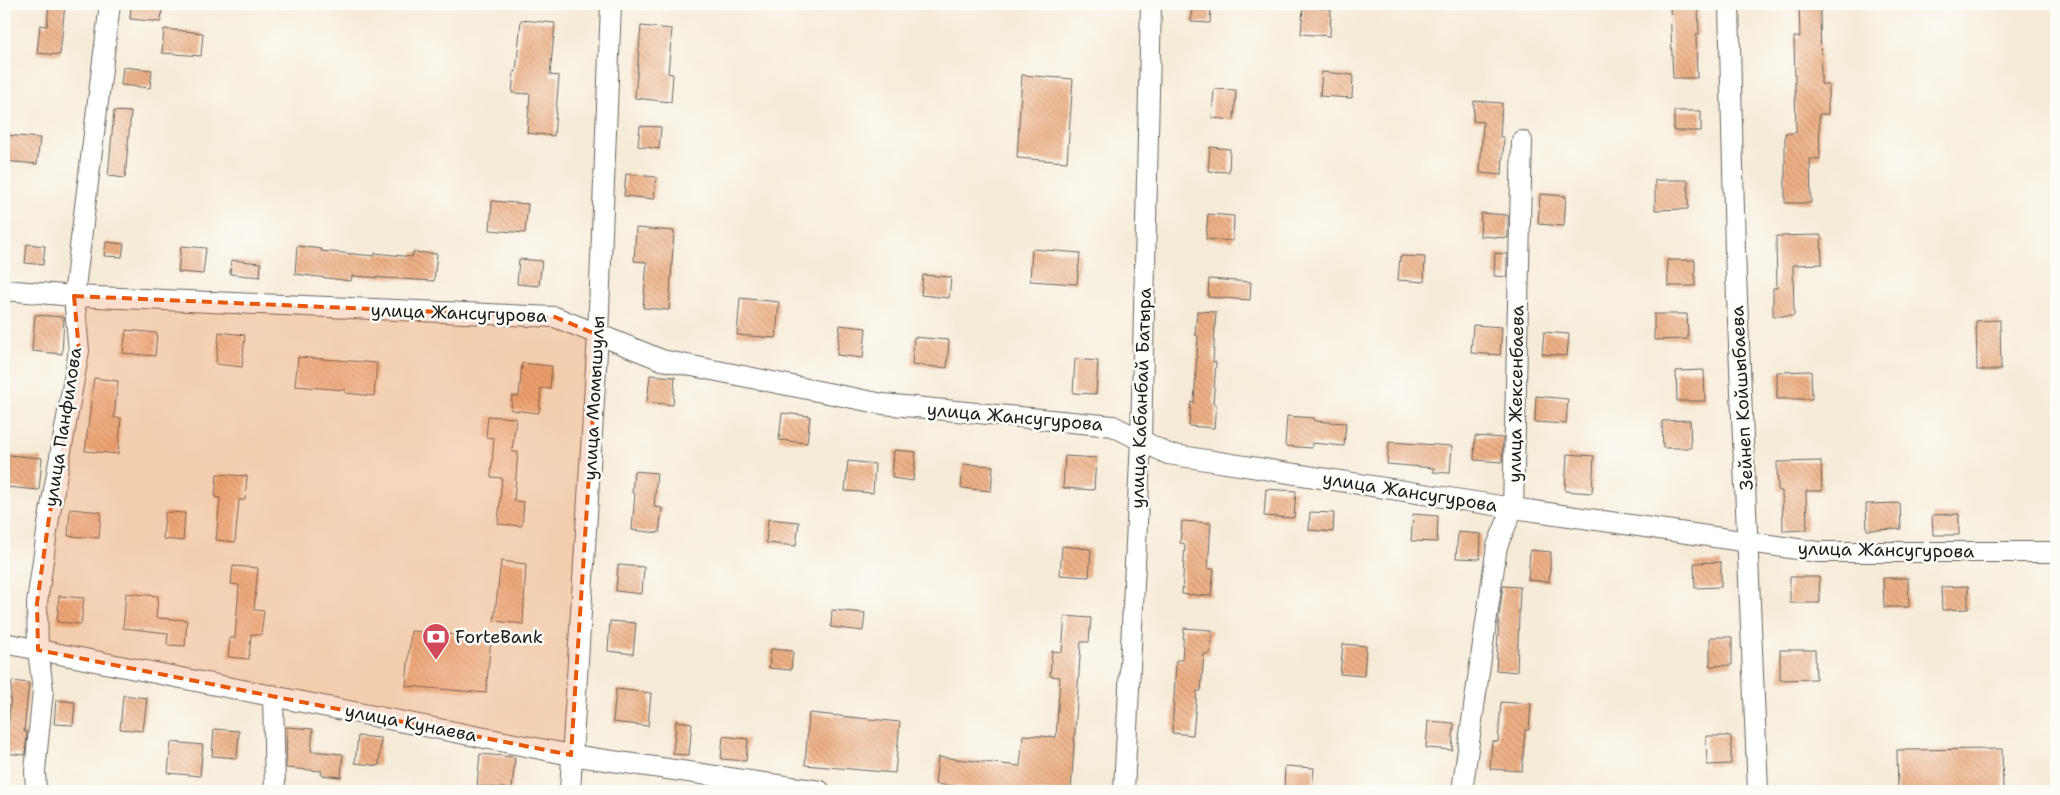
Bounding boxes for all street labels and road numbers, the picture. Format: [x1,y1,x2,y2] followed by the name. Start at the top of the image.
[1125,287,1157,509] street label: улица Кабанбай Батыра
[370,298,548,328] street label: улица Жансугурова
[1502,305,1530,483] street label: улица Жексенбаева
[1725,305,1759,491] street label: Зейнеп Койшыбаева
[578,315,610,481] street label: улица Момышулы
[39,345,87,509] street label: улица Панфилова
[926,397,1104,437] street label: улица Жансугурова
[1321,466,1499,518] street label: улица Жансугурова
[1798,536,1974,564] street label: улица Жансугурова
[343,698,479,748] street label: улица Кунаева

